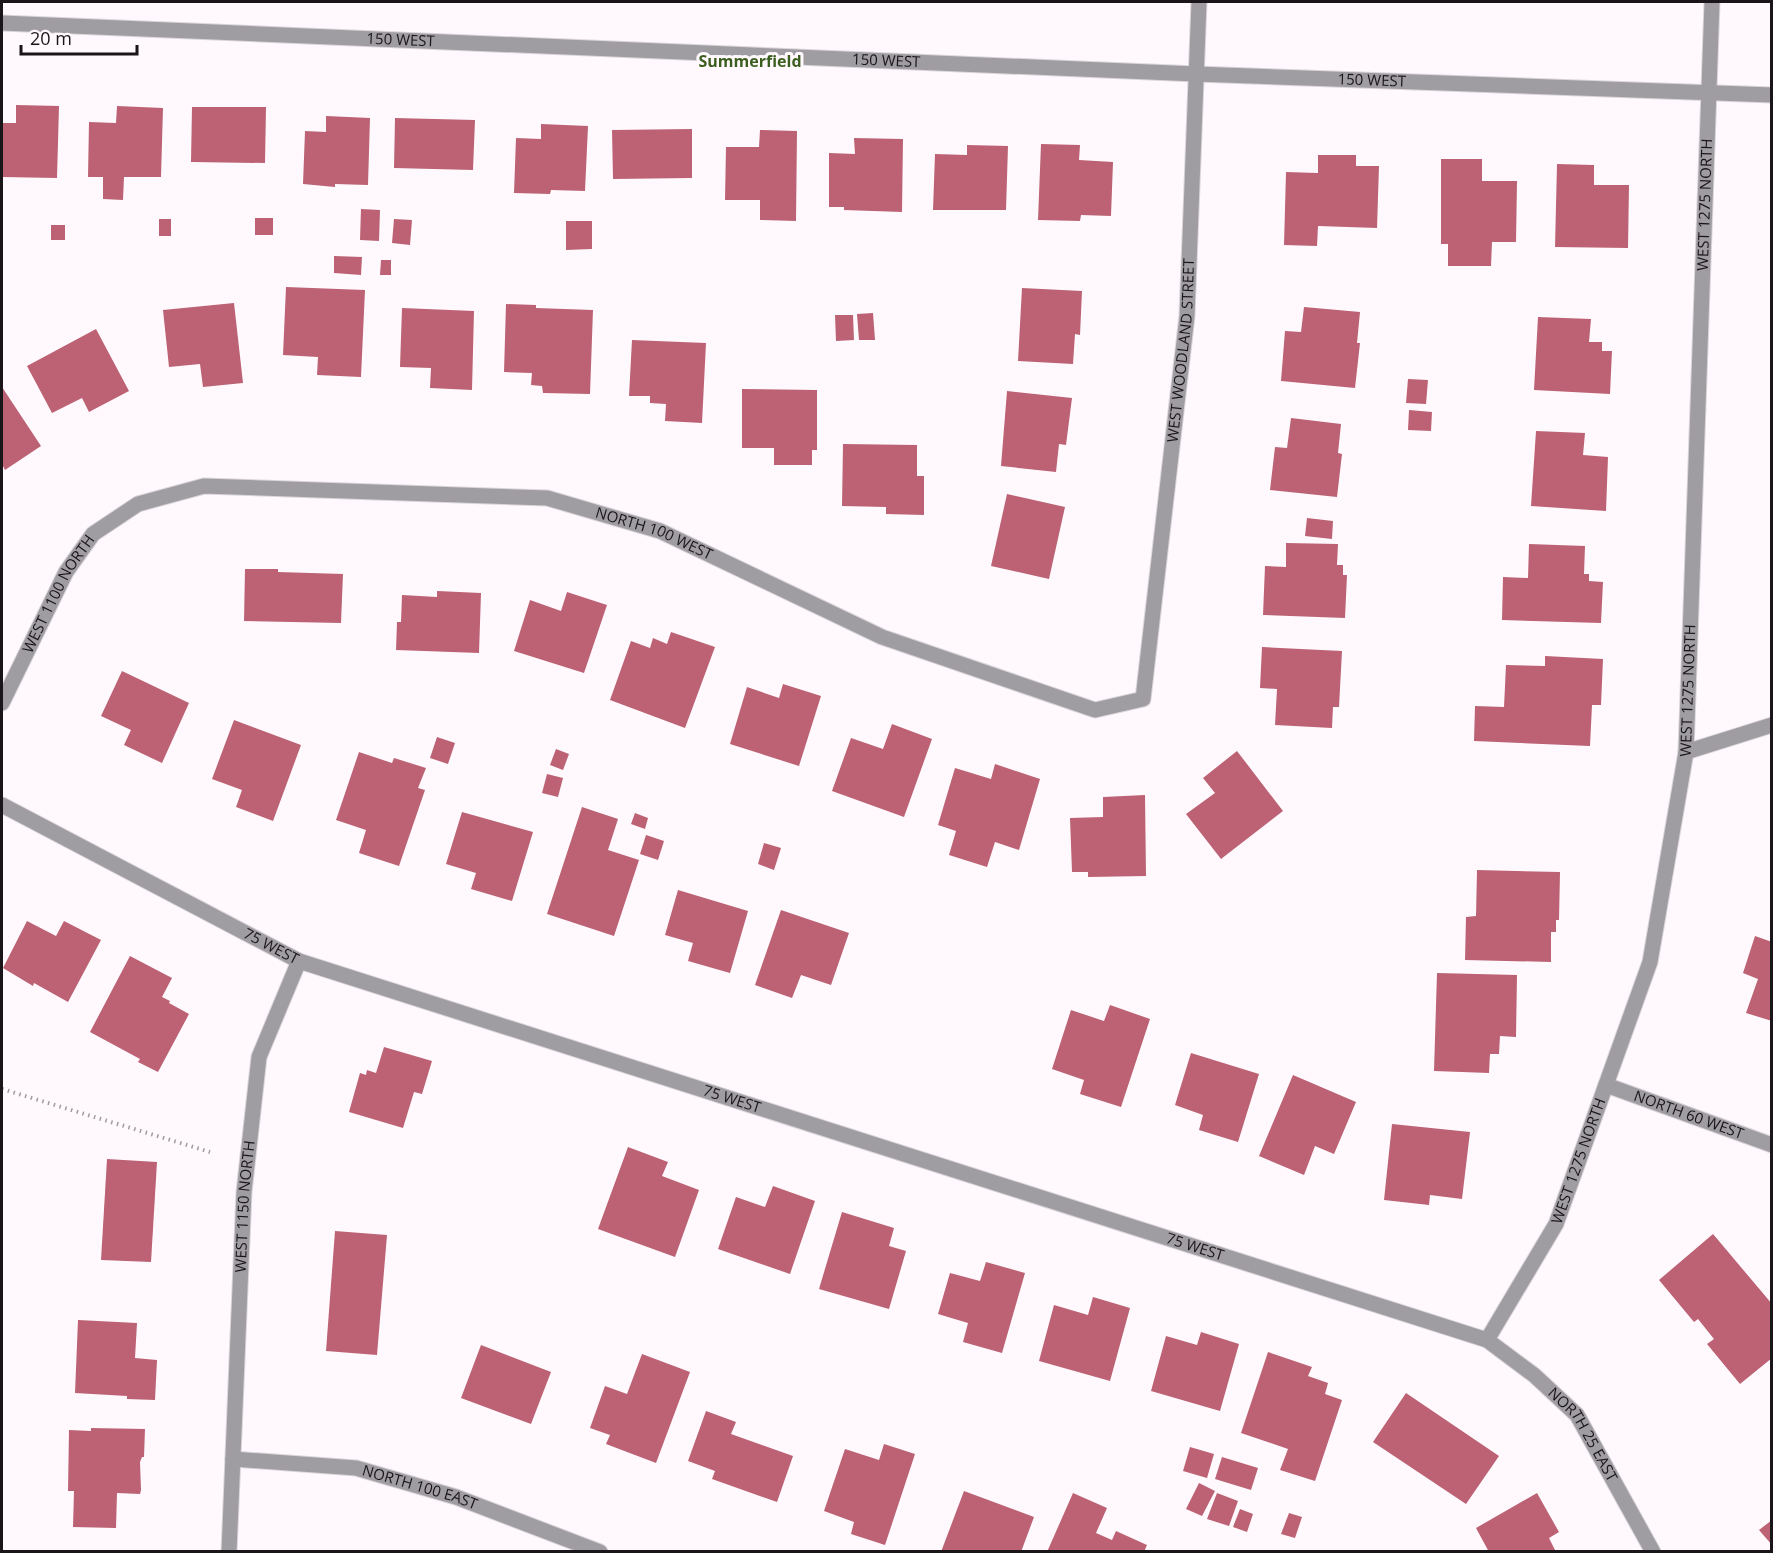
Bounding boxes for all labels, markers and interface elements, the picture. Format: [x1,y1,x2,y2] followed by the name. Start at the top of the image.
[21,18,136,56] scale bar
[30,26,72,50] text: 20 m
[366,28,436,51] street label: 150 WEST
[852,48,922,71] street label: 150 WEST
[699,50,802,72] district label: Summerfield
[1337,68,1407,91] street label: 150 WEST
[1692,138,1716,271] street label: WEST 1275 NORTH
[1162,257,1198,443] street label: WEST WOODLAND STREET
[593,502,717,564] street label: NORTH 100 WEST
[17,530,98,656] street label: WEST 1100 NORTH
[1675,624,1699,757] street label: WEST 1275 NORTH
[240,923,303,969] street label: 75 WEST
[701,1080,765,1117] street label: 75 WEST
[1632,1085,1747,1143] street label: NORTH 60 WEST
[1546,1095,1609,1226] street label: WEST 1275 NORTH
[230,1139,259,1273] street label: WEST 1150 NORTH
[1164,1227,1228,1265] street label: 75 WEST
[1544,1382,1623,1485] street label: NORTH 25 EAST
[360,1459,481,1514] street label: NORTH 100 EAST

